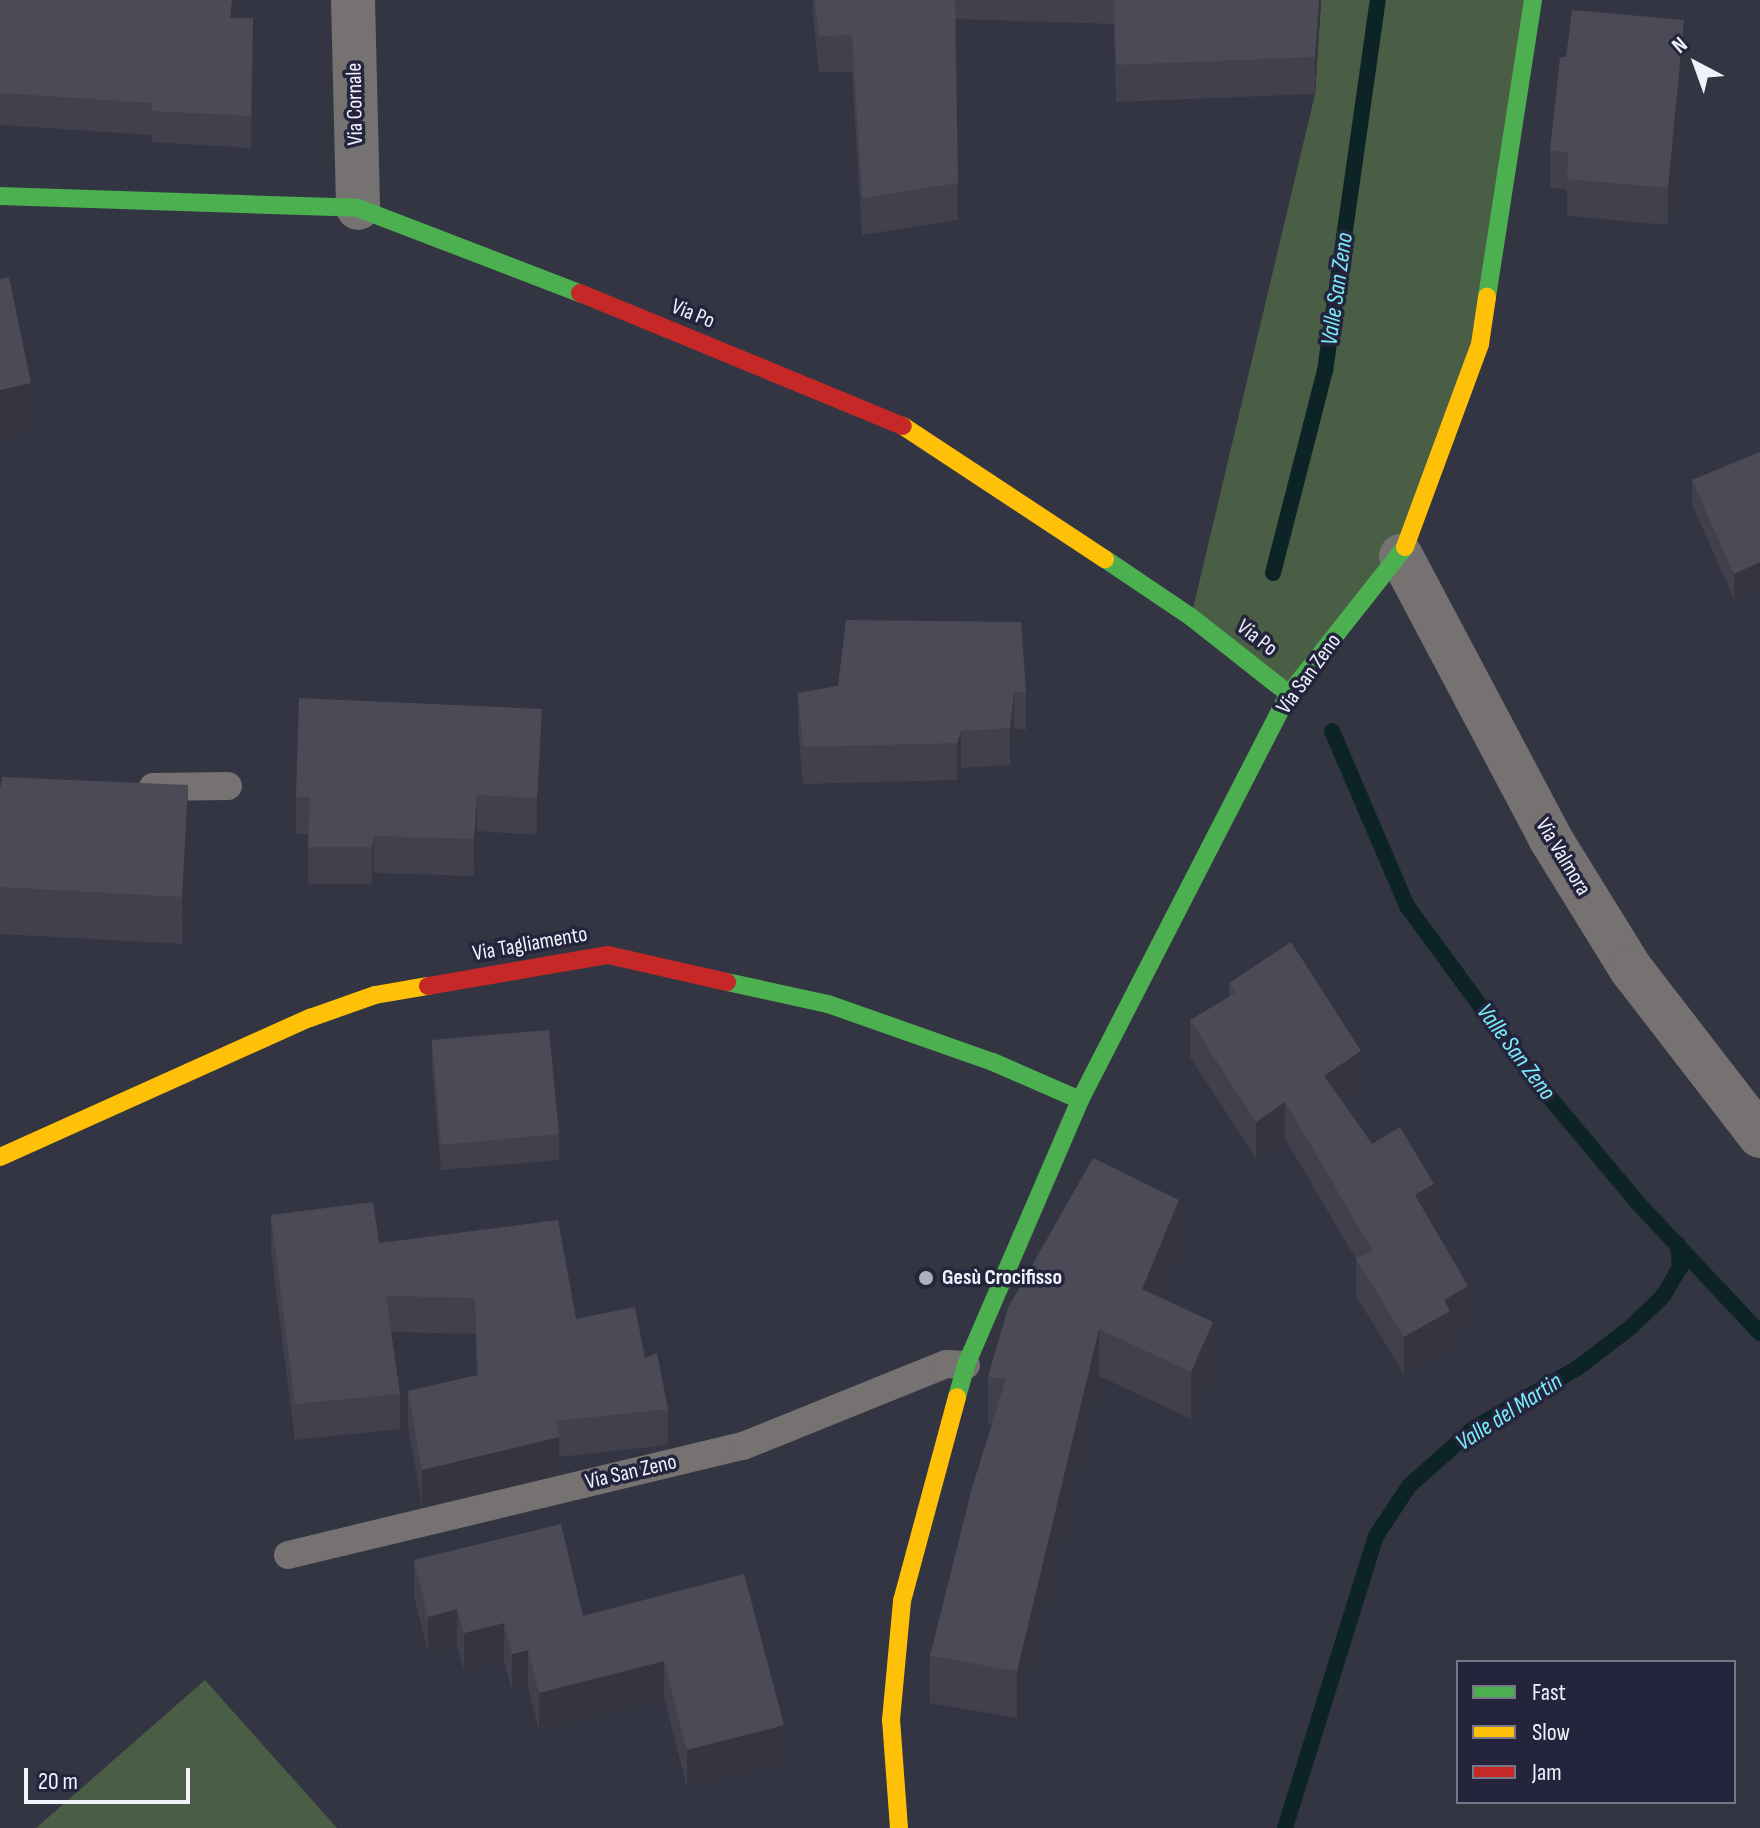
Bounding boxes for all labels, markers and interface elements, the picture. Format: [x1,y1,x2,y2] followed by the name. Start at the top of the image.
[1656,24,1736,104] north arrow
[1667,31,1693,60] text: N
[341,62,369,146] street label: Via Cornale
[1315,231,1359,347] water label: Valle San Zeno
[667,293,719,335] street label: Via Po
[1231,614,1283,662] street label: Via Po
[1271,629,1347,719] street label: Via San Zeno
[1530,814,1596,900] street label: Via Valmora
[471,921,589,967] street label: Via Tagliamento
[1470,998,1562,1106] water label: Valle San Zeno
[942,1265,1062,1291] place label: Gesù Crocifisso
[917,1269,935,1287] marker: Gesù Crocifisso
[1450,1367,1568,1457] water label: Valle del Martin
[583,1449,679,1495] street label: Via San Zeno
[1456,1660,1736,1804] legend
[1532,1678,1566,1707] text: Fast
[1532,1718,1570,1747] text: Slow
[28,1752,194,1802] scale bar
[1532,1758,1562,1787] text: Jam
[38,1767,78,1796] text: 20 m

